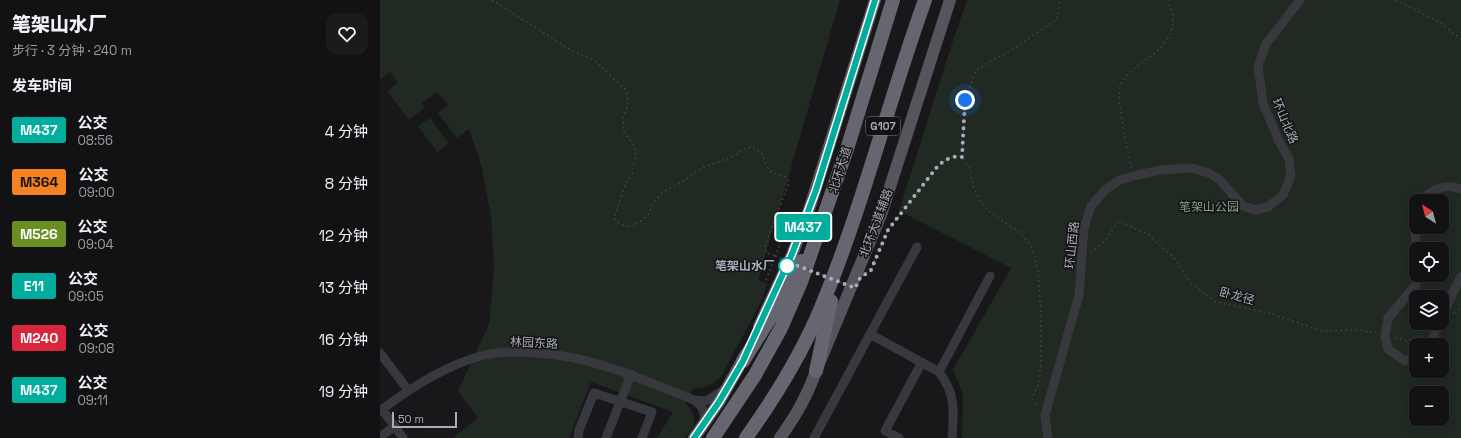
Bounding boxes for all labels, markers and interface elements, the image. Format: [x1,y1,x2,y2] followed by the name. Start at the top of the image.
[12,12,107,37] text: 笔架山水厂
[326,13,368,55] button: heart
[12,42,132,59] text: 步行 · 3 分钟 · 240 m
[12,76,72,95] text: 发车时间
[955,90,975,110] your location
[1268,96,1302,146] street label: 环山北路
[78,113,108,132] text: 公交
[866,117,900,135] road number: G107
[20,121,58,139] text: M437
[325,122,368,141] text: 4 分钟
[78,132,113,149] text: 08:56
[825,145,855,195] street label: 北环大道
[78,165,108,184] text: 公交
[20,173,58,191] text: M364
[325,174,368,193] text: 8 分钟
[78,184,115,201] text: 09:00
[856,187,896,259] street label: 北环大道辅路
[1409,194,1449,234] north arrow
[1409,194,1449,426] map controls
[1179,199,1239,215] park label: 笔架山公园
[775,214,831,240] line badge: M437
[78,217,108,236] text: 公交
[784,218,822,236] text: M437
[1062,220,1082,270] street label: 环山西路
[20,225,58,243] text: M526
[319,226,368,245] text: 12 分钟
[78,236,114,253] text: 09:04
[1409,242,1449,282] button: locate
[778,257,796,275] marker: 笔架山水厂
[715,258,775,274] place label: 笔架山水厂
[68,269,98,288] text: 公交
[24,277,44,295] text: E11
[319,278,368,297] text: 13 分钟
[1218,284,1256,308] street label: 卧龙径
[68,288,104,305] text: 09:05
[1409,290,1449,330] button: layers
[78,321,108,340] text: 公交
[20,329,58,347] text: M240
[319,330,368,349] text: 16 分钟
[510,334,558,352] street label: 林园东路
[1409,338,1449,378] button: +
[78,340,114,357] text: 09:08
[78,373,108,392] text: 公交
[20,381,58,399] text: M437
[319,382,368,401] text: 19 分钟
[1409,386,1449,426] button: −
[78,392,108,409] text: 09:11
[392,410,457,429] scale bar
[398,412,424,426] text: 50 m

